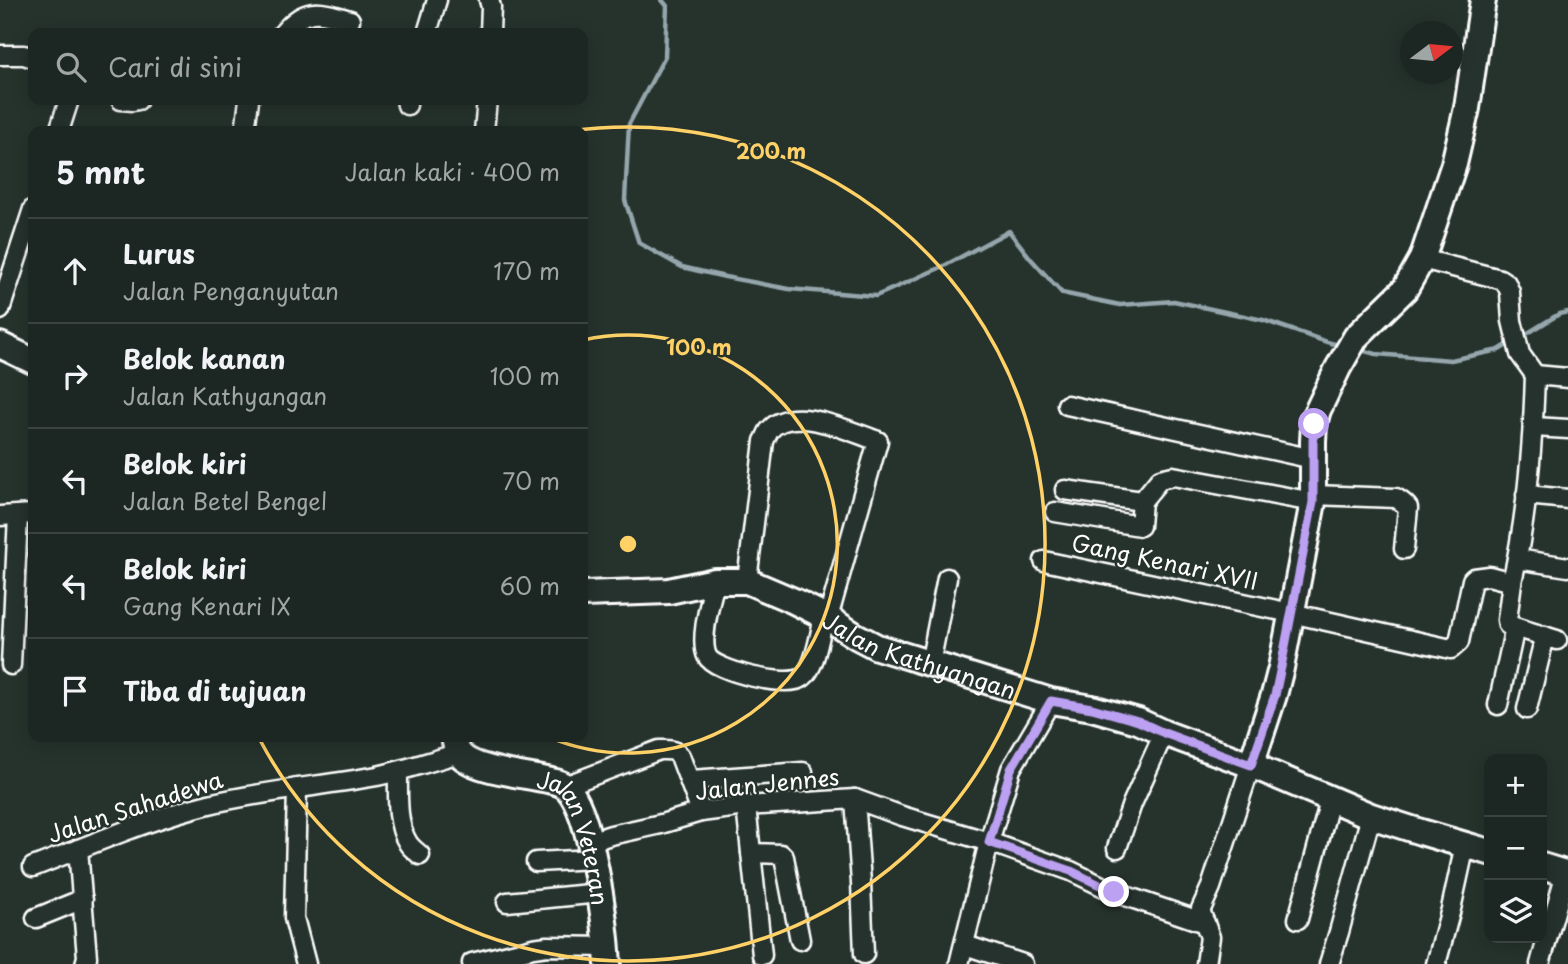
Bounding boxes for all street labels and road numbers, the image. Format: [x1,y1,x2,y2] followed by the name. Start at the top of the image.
[1069,524,1261,598] street label: Gang Kenari XVII
[817,602,1021,707] street label: Jalan Kathyangan
[693,758,841,808] street label: Jalan Jennes
[43,761,227,851] street label: Jalan Sahadewa
[534,761,619,907] street label: Jalan Veteran

